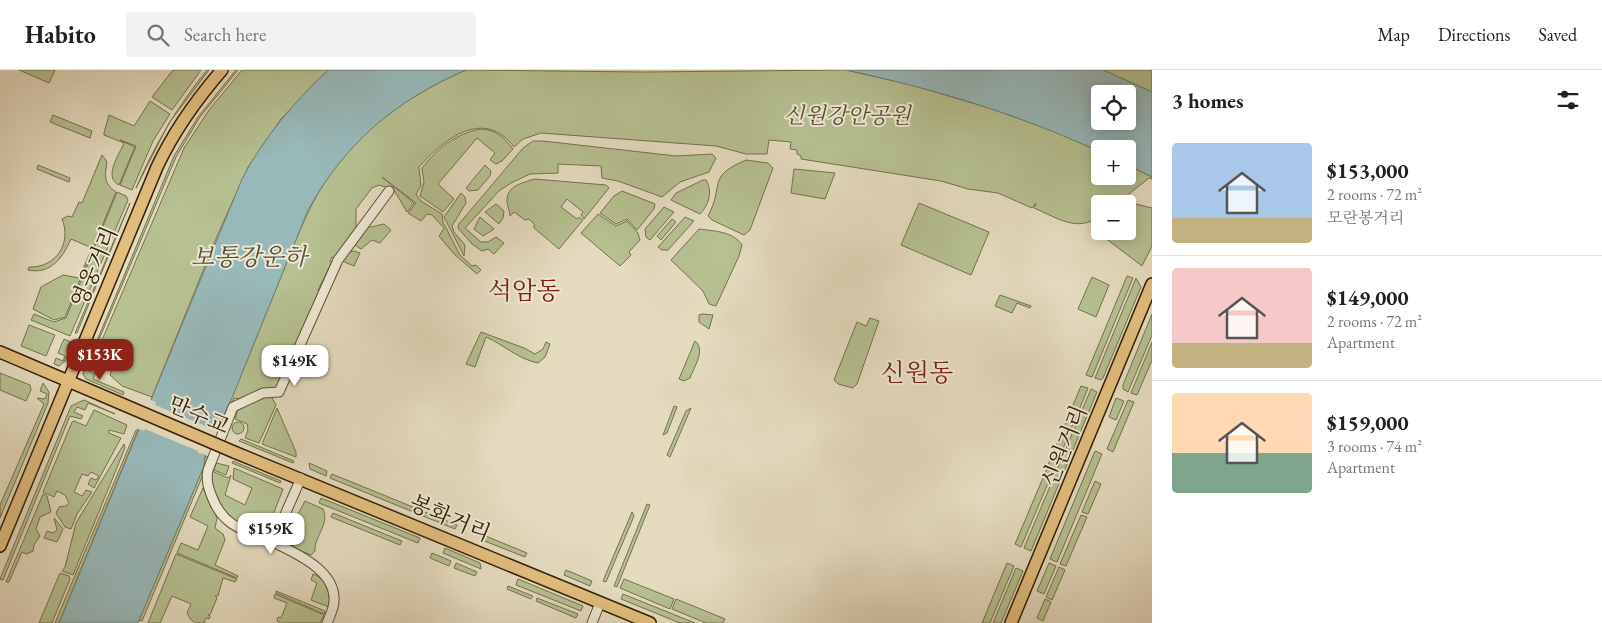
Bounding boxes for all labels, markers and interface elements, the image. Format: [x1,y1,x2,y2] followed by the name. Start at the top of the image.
[126,12,476,57] search box
[25,19,96,50] text: Habito
[144,21,172,49] icon: search
[184,22,266,47] text: Search here
[1378,23,1410,46] text: Map
[1438,23,1510,46] text: Directions
[1538,23,1577,46] text: Saved
[1091,85,1136,240] map controls
[1091,85,1136,130] button: locate
[1554,86,1582,114] icon: filters
[1172,87,1244,114] text: 3 homes
[783,101,913,130] park label: 신원강안공원
[1091,140,1136,185] button: +
[1327,157,1409,184] text: $153,000
[1212,163,1272,223] icon: home
[1327,184,1422,205] text: 2 rooms · 72 m²
[1091,195,1136,240] button: −
[1327,207,1404,228] text: 모란봉거리
[64,222,124,312] street label: 영웅거리
[191,241,310,272] water label: 보통강운하
[488,274,560,306] district label: 석암동
[1327,284,1409,311] text: $149,000
[1212,288,1272,348] icon: home
[1327,311,1422,332] text: 2 rooms · 72 m²
[1327,332,1395,353] text: Apartment
[65,338,135,381] pin: $153K
[78,344,122,365] text: $153K
[260,344,330,387] pin: $149K
[273,350,317,371] text: $149K
[881,356,953,388] district label: 신원동
[164,389,234,441] street label: 만수교
[1035,401,1093,491] street label: 신원거리
[1327,409,1409,436] text: $159,000
[1212,413,1272,473] icon: home
[1327,436,1422,457] text: 3 rooms · 74 m²
[1327,457,1395,478] text: Apartment
[405,488,495,548] street label: 봉화거리
[236,512,306,555] pin: $159K
[249,518,293,539] text: $159K

